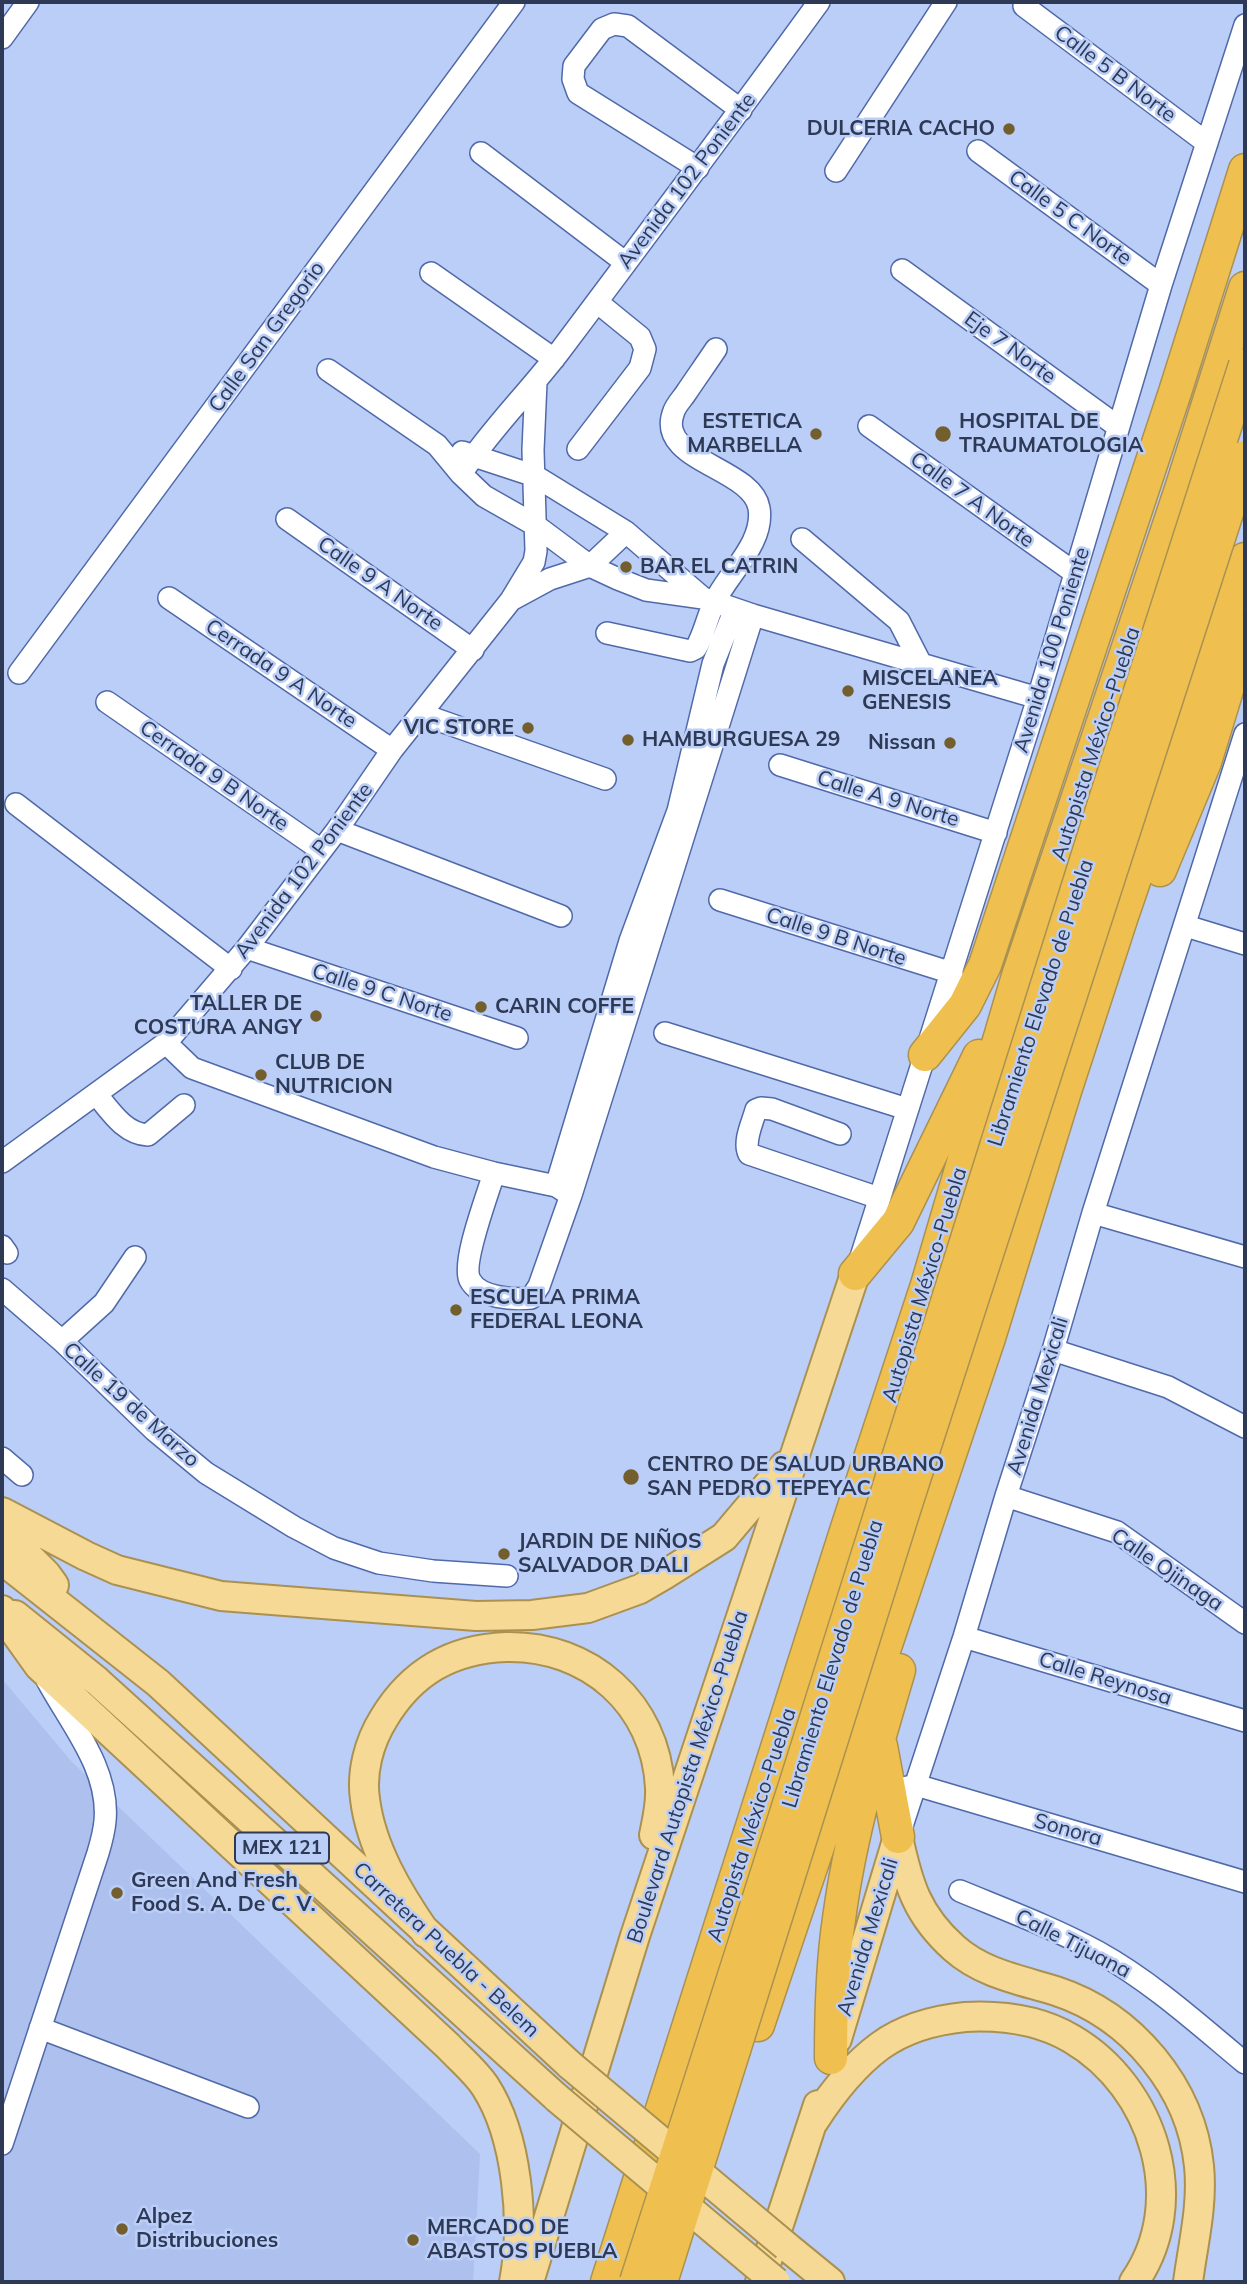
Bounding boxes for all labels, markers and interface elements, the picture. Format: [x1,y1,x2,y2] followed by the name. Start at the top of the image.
[1049,20,1181,128] street label: Calle 5 B Norte
[613,88,761,274] street label: Avenida 102 Poniente
[807,116,995,142] place label: DULCERIA CACHO
[1001,121,1017,137] marker: DULCERIA CACHO
[1004,165,1136,271] street label: Calle 5 C Norte
[204,257,330,417] street label: Calle San Gregorio
[959,306,1061,390] street label: Eje 7 Norte
[687,409,802,459] place label: ESTETICA MARBELLA
[959,409,1143,459] place label: HOSPITAL DE TRAUMATOLOGIA
[933,424,953,444] marker: HOSPITAL DE TRAUMATOLOGIA
[808,426,824,442] marker: ESTETICA MARBELLA
[905,447,1039,553] street label: Calle 7 A Norte
[313,532,447,636] street label: Calle 9 A Norte
[1009,544,1095,756] street label: Avenida 100 Poniente
[640,554,798,580] place label: BAR EL CATRIN
[618,559,634,575] marker: BAR EL CATRIN
[201,614,361,734] street label: Cerrada 9 A Norte
[1046,624,1146,864] street label: Autopista México-Puebla
[862,666,998,716] place label: MISCELANEA GENESIS
[840,683,856,699] marker: MISCELANEA GENESIS
[135,715,293,837] street label: Cerrada 9 B Norte
[404,715,514,741] place label: VIC STORE
[520,720,536,736] marker: VIC STORE
[642,727,840,753] place label: HAMBURGUESA 29
[868,730,936,756] place label: Nissan
[620,732,636,748] marker: HAMBURGUESA 29
[942,735,958,751] marker: Nissan
[814,765,962,833] street label: Calle A 9 Norte
[230,778,378,964] street label: Avenida 102 Poniente
[983,856,1099,1150] street label: Libramiento Elevado de Puebla
[763,902,909,972] street label: Calle 9 B Norte
[309,958,455,1028] street label: Calle 9 C Norte
[134,991,302,1041] place label: TALLER DE COSTURA ANGY
[495,994,634,1020] place label: CARIN COFFE
[473,999,489,1015] marker: CARIN COFFE
[308,1008,324,1024] marker: TALLER DE COSTURA ANGY
[275,1050,393,1100] place label: CLUB DE NUTRICION
[253,1067,269,1083] marker: CLUB DE NUTRICION
[877,1164,973,1406] street label: Autopista México-Puebla
[470,1285,643,1335] place label: ESCUELA PRIMA FEDERAL LEONA
[448,1302,464,1318] marker: ESCUELA PRIMA FEDERAL LEONA
[1002,1314,1074,1478] street label: Avenida Mexicali
[58,1337,204,1473] street label: Calle 19 de Marzo
[647,1452,944,1502] place label: CENTRO DE SALUD URBANO SAN PEDRO TEPEYAC
[621,1467,641,1487] marker: CENTRO DE SALUD URBANO SAN PEDRO TEPEYAC
[777,1517,889,1811] street label: Libramiento Elevado de Puebla
[1106,1523,1228,1617] street label: Calle Ojinaga
[518,1529,702,1579] place label: JARDIN DE NIÑOS SALVADOR DALI
[496,1546,512,1562] marker: JARDIN DE NIÑOS SALVADOR DALI
[622,1608,754,1946] street label: Boulevard Autopista México-Puebla
[1036,1647,1174,1711] street label: Calle Reynosa
[702,1705,802,1945] street label: Autopista México-Puebla
[1031,1808,1105,1852] street label: Sonora
[235,1832,329,1864] road number: MEX 121
[832,1855,904,2019] street label: Avenida Mexicali
[348,1857,544,2043] street label: Carretera Puebla - Belem
[131,1868,316,1918] place label: Green And Fresh Food S. A. De C. V.
[109,1885,125,1901] marker: Green And Fresh Food S. A. De C. V.
[1011,1904,1135,1984] street label: Calle Tijuana
[136,2204,278,2254] place label: Alpez Distribuciones
[427,2215,618,2265] place label: MERCADO DE ABASTOS PUEBLA
[114,2221,130,2237] marker: Alpez Distribuciones
[405,2232,421,2248] marker: MERCADO DE ABASTOS PUEBLA

